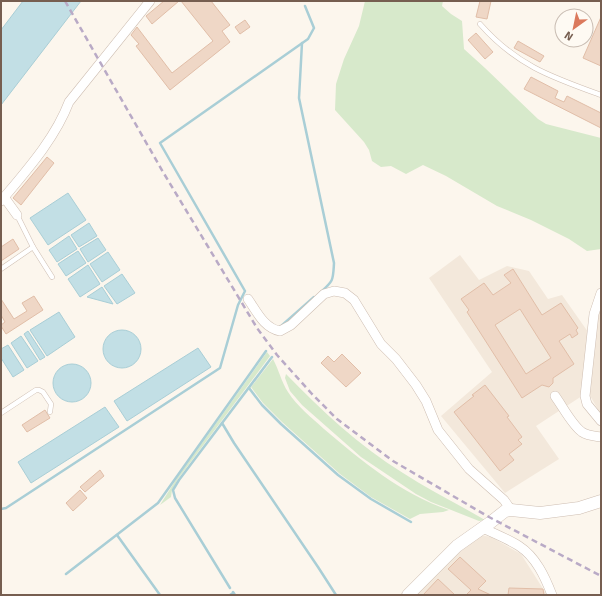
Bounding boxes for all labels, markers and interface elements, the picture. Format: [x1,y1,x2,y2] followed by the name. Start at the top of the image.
[554,8,594,48] north arrow
[562,28,576,44] text: N

